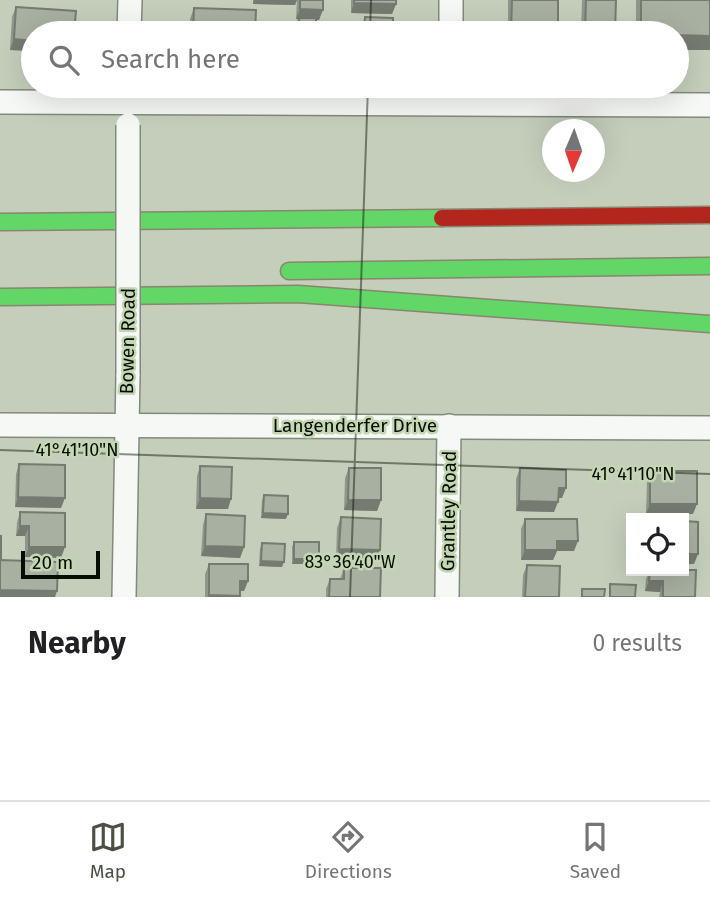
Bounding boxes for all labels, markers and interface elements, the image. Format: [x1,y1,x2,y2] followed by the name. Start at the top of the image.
[21,21,689,98] search box
[45,41,83,79] icon: search
[101,44,240,75] text: Search here
[542,119,605,182] north arrow
[115,288,140,395] street label: Bowen Road
[273,414,437,437] street label: Langenderfer Drive
[35,439,119,461] text: 41°41'10"N
[436,450,461,572] street label: Grantley Road
[591,463,675,485] text: 41°41'10"N
[626,513,689,576] map controls
[626,513,689,576] button: locate
[21,548,100,580] scale bar
[32,551,73,574] text: 20 m
[304,551,396,573] text: 83°36'40"W
[28,625,126,661] text: Nearby
[592,629,682,657] text: 0 results
[89,818,127,883] tab: Map
[305,818,392,883] tab: Directions
[570,818,621,883] tab: Saved

